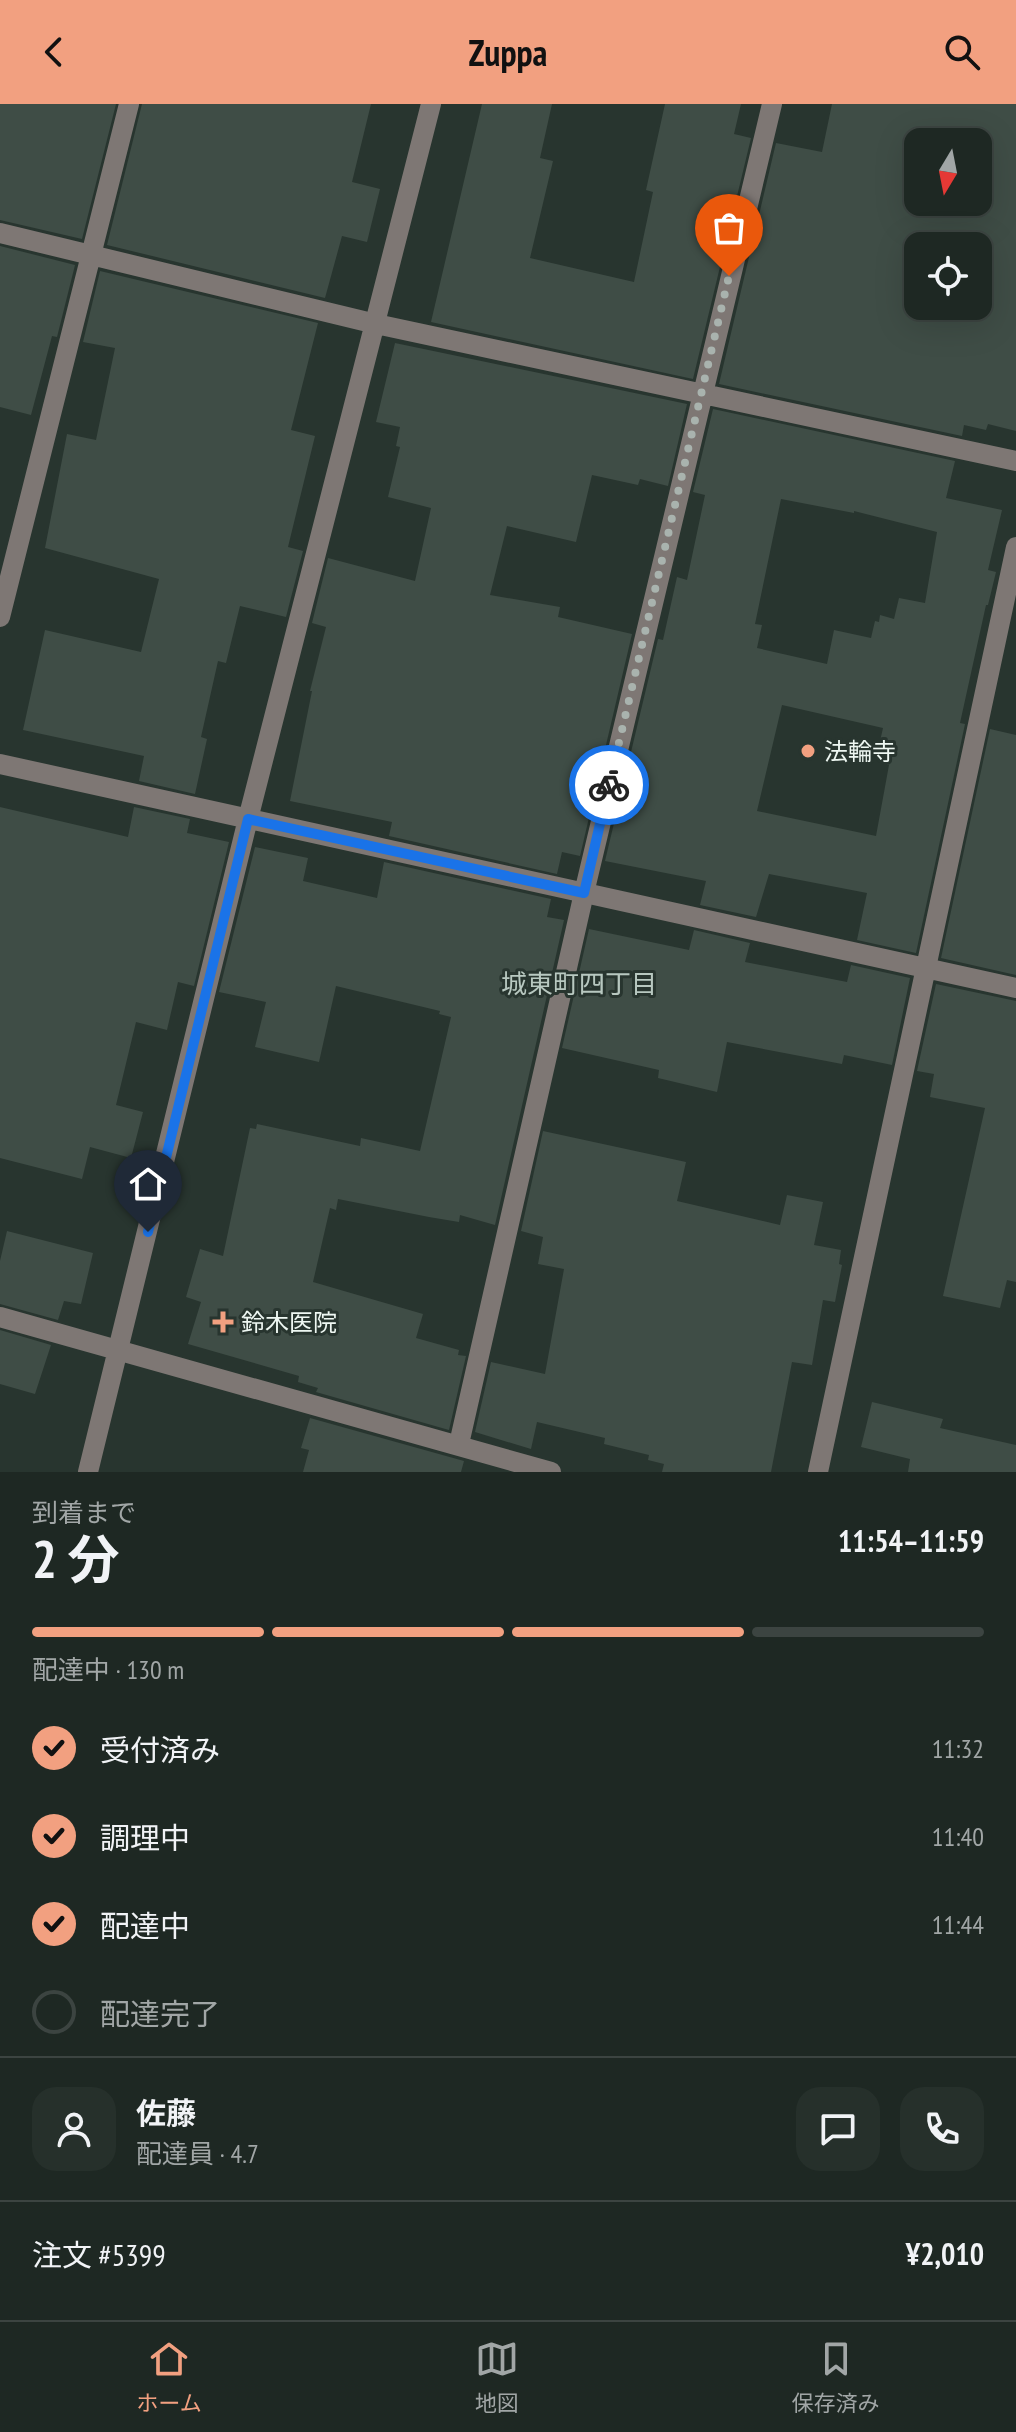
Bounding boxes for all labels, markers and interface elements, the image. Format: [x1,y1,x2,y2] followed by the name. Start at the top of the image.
[469,29,547,76] text: Zuppa
[32,30,76,74] icon: back
[940,30,984,74] icon: search
[904,128,992,216] north arrow
[904,128,992,320] map controls
[695,194,763,276] pin
[707,206,751,250] icon: bag
[904,232,992,320] button: locate
[824,736,896,767] place label: 法輪寺
[799,742,817,760] marker: 法輪寺
[569,745,649,825] courier
[587,763,631,807] icon: bike
[501,967,657,1000] district label: 城東町四丁目
[114,1150,182,1232] pin
[126,1162,170,1206] icon: home
[241,1307,337,1338] place label: 鈴木医院
[212,1311,234,1333] marker: 鈴木医院
[32,1496,136,1529] text: 到着まで
[838,1521,984,1560] text: 11:54–11:59
[32,1525,120,1592] text: 2 分
[32,1653,184,1686] text: 配達中 · 130 m
[32,1726,76,1770] icon: check
[100,1730,220,1769] text: 受付済み
[932,1732,984,1765] text: 11:32
[32,1814,76,1858] icon: check
[100,1818,190,1857] text: 調理中
[932,1820,984,1853] text: 11:40
[32,1902,76,1946] icon: check
[100,1906,190,1945] text: 配達中
[932,1908,984,1941] text: 11:44
[100,1994,220,2033] text: 配達完了
[32,2087,116,2171] button: person
[796,2087,880,2171] button: chat
[900,2087,984,2171] button: phone
[136,2093,196,2132] text: 佐藤
[136,2137,259,2170] text: 配達員 · 4.7
[906,2234,984,2273] text: ¥2,010
[32,2235,166,2274] text: 注文 #5399
[136,2337,202,2417] tab: ホーム
[475,2337,519,2417] tab: 地図
[792,2337,880,2417] tab: 保存済み

